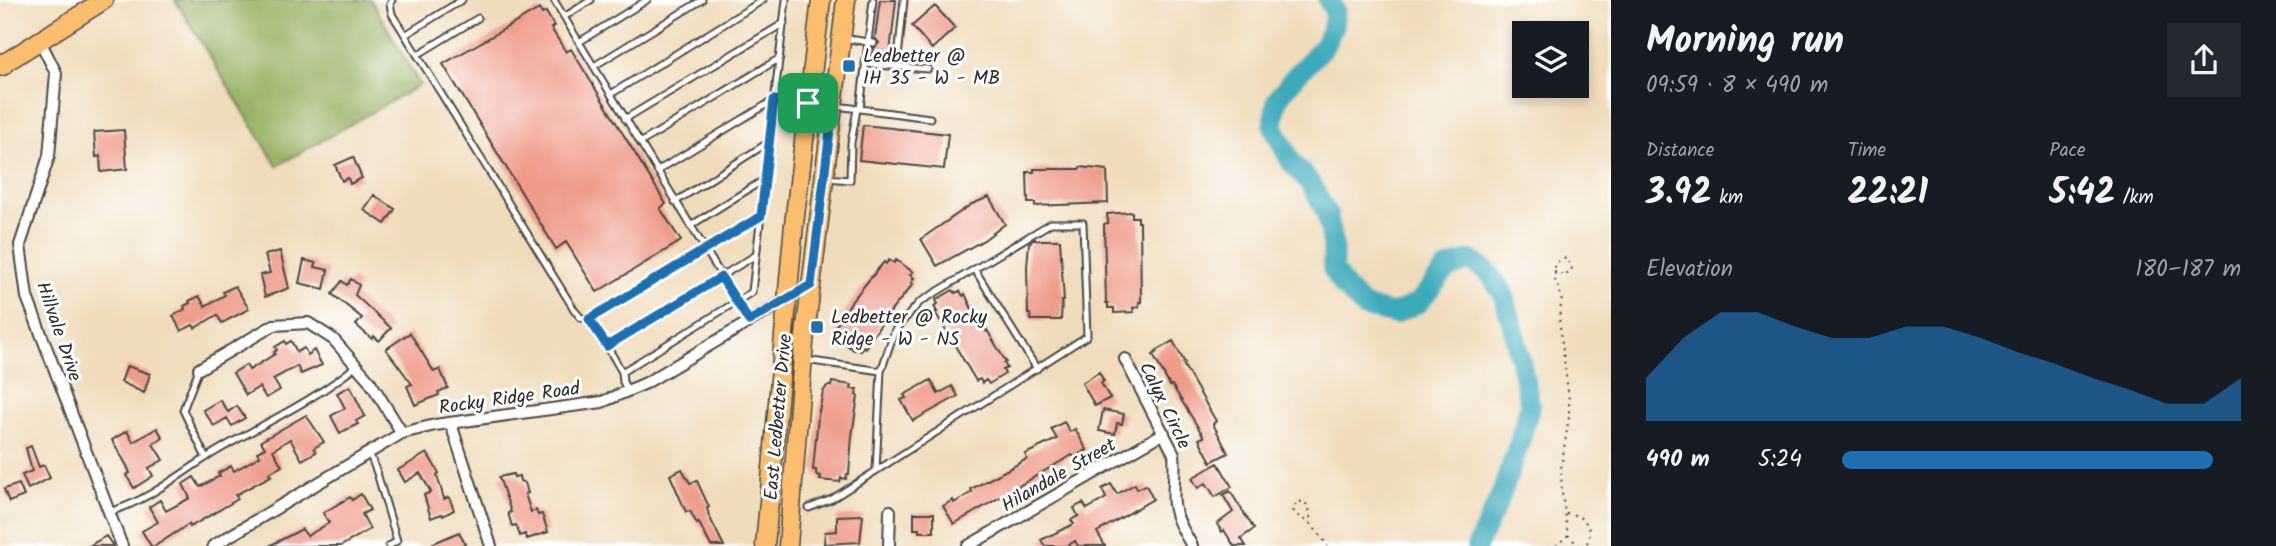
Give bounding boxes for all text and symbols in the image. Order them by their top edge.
text: Morning run [1646,12,1844,72]
map controls [1512,21,1589,98]
button: layers [1512,21,1589,98]
button: share [2167,23,2241,97]
place label: Ledbetter @ IH 35 - W - MB [863,42,1000,94]
marker: Ledbetter @ IH 35 - W - MB [841,58,857,74]
text: 09:59 · 8 × 490 m [1646,68,1828,104]
pin [778,73,838,133]
icon: arrive [789,84,827,122]
text: Distance [1646,136,1714,166]
text: Time [1848,136,1886,166]
text: Pace [2049,136,2086,166]
text: 3.92 [1646,166,1712,222]
text: 22:21 [1848,166,1928,222]
text: 5:42 [2049,166,2115,222]
text: km [1712,183,1743,213]
text: /km [2115,183,2154,213]
text: Elevation [1646,252,1733,288]
text: 180–187 m [2135,252,2241,288]
street label: Hillvale Drive [27,278,89,386]
place label: Ledbetter @ Rocky Ridge - W - NS [831,303,988,355]
marker: Ledbetter @ Rocky Ridge - W - NS [809,319,825,335]
street label: East Ledbetter Drive [757,332,801,502]
street label: Calyx Circle [1130,357,1198,455]
street label: Rocky Ridge Road [437,374,582,424]
street label: Hilandale Street [996,430,1123,521]
text: 490 m [1646,442,1710,478]
text: 5:24 [1758,442,1802,478]

